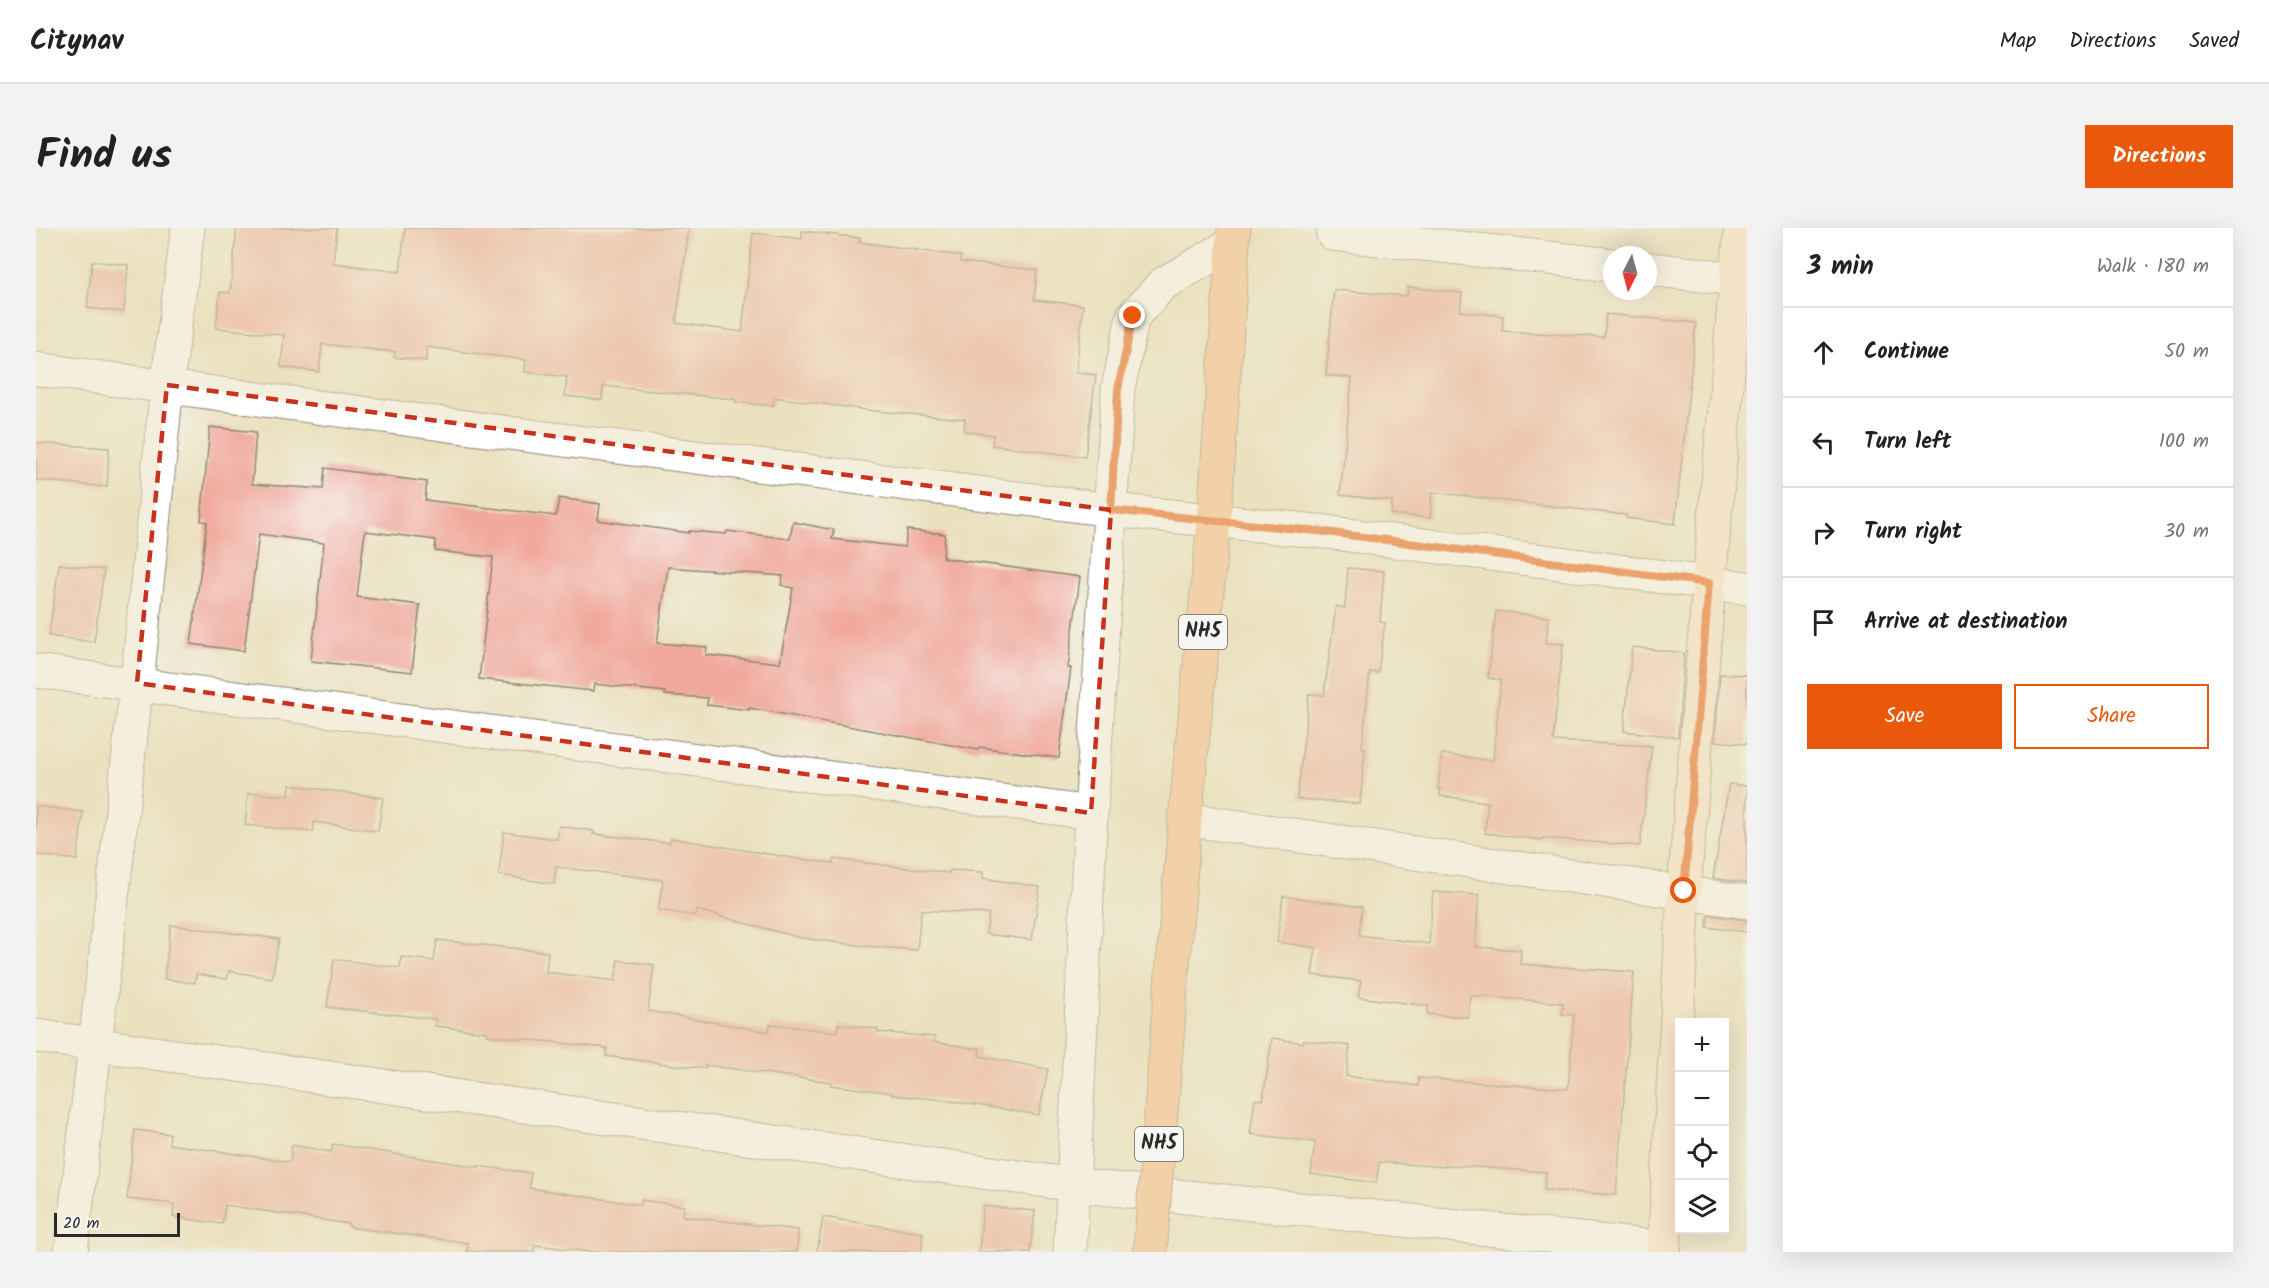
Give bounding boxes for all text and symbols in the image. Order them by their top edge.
text: Citynav [30,19,123,64]
text: Map [2000,25,2036,58]
text: Directions [2069,25,2156,58]
text: Saved [2189,25,2239,58]
text: Find us [36,123,172,190]
button: Directions [2085,125,2233,188]
north arrow [1603,246,1657,300]
text: 3 min [1807,246,1874,288]
text: Walk · 180 m [2097,251,2209,283]
route end [1119,302,1145,328]
text: Continue [1864,335,1949,370]
icon: ahead [1807,336,1840,369]
text: 50 m [2164,336,2209,368]
text: Turn left [1864,425,1951,460]
icon: left [1807,426,1840,459]
text: 100 m [2159,426,2209,458]
text: Turn right [1864,515,1962,550]
icon: right [1807,516,1840,549]
text: 30 m [2164,516,2209,548]
text: Arrive at destination [1864,605,2067,640]
icon: arrive [1807,606,1840,639]
road number: NH5 [1179,615,1227,649]
button: Save [1807,684,2002,749]
button: Share [2014,684,2209,749]
route start [1670,877,1696,903]
map controls [1675,1018,1729,1234]
button: + [1675,1018,1729,1072]
button: − [1675,1072,1729,1126]
button: locate [1675,1126,1729,1180]
road number: NH5 [1135,1127,1183,1161]
button: layers [1675,1180,1729,1234]
scale bar [54,1210,180,1238]
text: 20 m [63,1211,99,1236]

